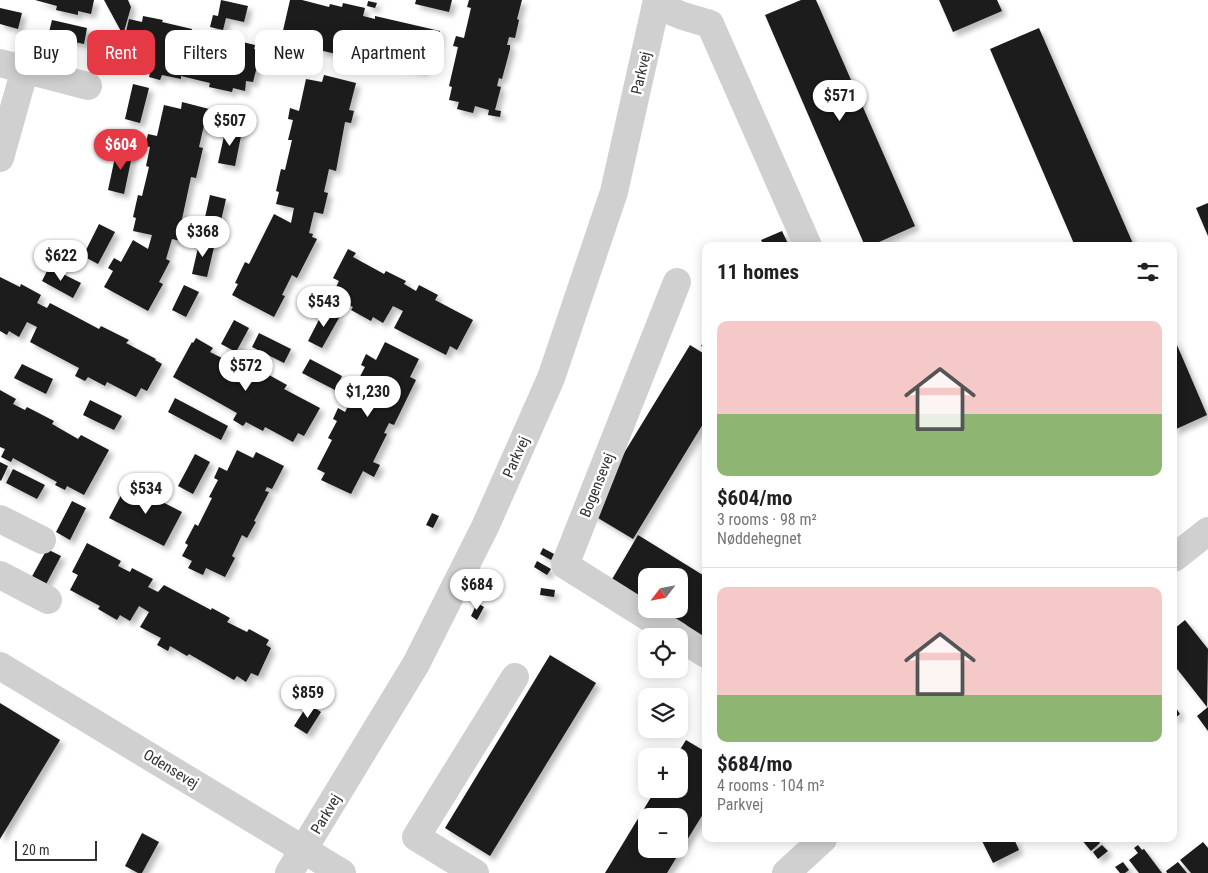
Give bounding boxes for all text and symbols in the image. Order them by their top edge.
chip: Buy [15,30,77,75]
chip: Rent [87,30,155,75]
chip: Filters [165,30,245,75]
chip: New [255,30,323,75]
chip: Apartment [333,30,444,75]
street label: Parkvej [627,50,655,96]
pin: $571 [810,80,870,122]
text: $571 [824,86,856,105]
pin: $507 [200,104,260,147]
text: $507 [214,111,246,130]
pin: $604 [91,128,151,171]
text: $604 [105,135,137,154]
pin: $368 [173,216,233,258]
text: $368 [187,222,219,241]
pin: $622 [31,240,91,282]
text: $622 [45,246,77,265]
icon: filters [1134,258,1162,286]
text: 11 homes [717,260,799,284]
pin: $543 [294,286,354,328]
text: $543 [308,292,340,311]
pin: $572 [216,350,276,392]
icon: home [895,354,985,444]
text: $572 [230,356,262,375]
pin: $1,230 [327,376,409,418]
text: $1,230 [346,382,390,401]
street label: Parkvej [499,433,533,481]
street label: Bogensevej [576,450,618,520]
pin: $534 [116,472,176,515]
text: $534 [130,479,162,498]
text: $604/mo [717,486,792,510]
text: 3 rooms · 98 m² [717,510,817,529]
text: Nøddehegnet [717,529,801,548]
pin: $684 [447,568,507,611]
north arrow [638,568,688,618]
map controls [638,568,688,858]
text: $684 [461,575,493,594]
icon: home [895,619,985,709]
button: locate [638,628,688,678]
pin: $859 [278,676,338,719]
text: $859 [292,683,324,702]
button: layers [638,688,688,738]
street label: Odensevej [140,746,202,792]
button: + [638,748,688,798]
text: $684/mo [717,752,792,776]
text: 4 rooms · 104 m² [717,776,825,795]
street label: Parkvej [307,791,345,837]
text: Parkvej [717,795,763,814]
button: − [638,808,688,858]
scale bar [15,838,98,861]
text: 20 m [22,842,50,858]

